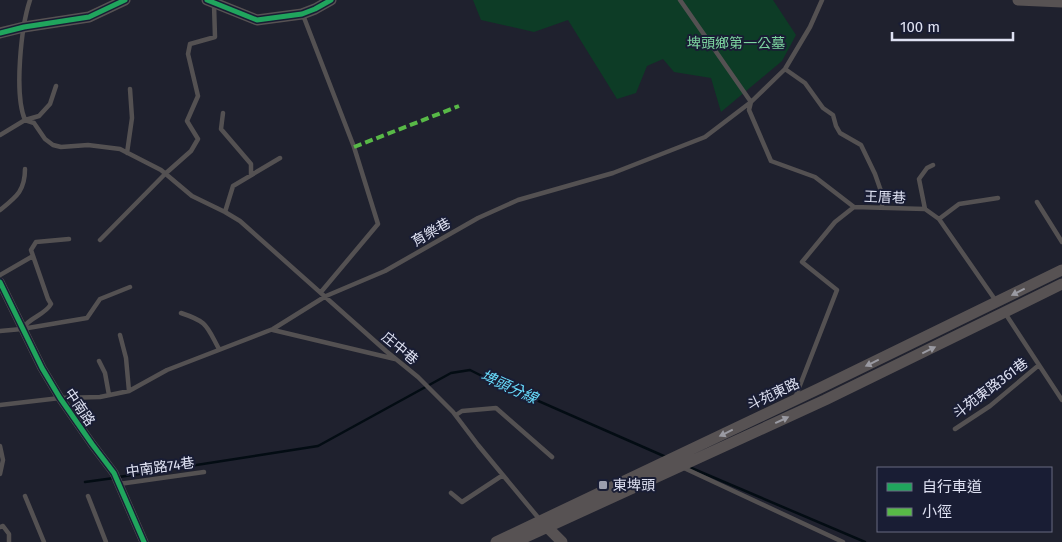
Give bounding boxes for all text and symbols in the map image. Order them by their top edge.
scale bar [892,10,1013,42]
text: 100 m [900,18,940,36]
park label: 埤頭鄉第一公墓 [687,35,785,52]
street label: 王厝巷 [864,188,906,207]
street label: 育樂巷 [409,215,454,250]
one-way arrow [1011,288,1026,296]
street label: 庄中巷 [378,328,421,368]
one-way arrow [922,346,936,354]
street label: 斗苑東路361巷 [949,355,1031,422]
one-way arrow [865,359,879,367]
water label: 埤頭分線 [478,367,542,408]
street label: 斗苑東路 [744,375,802,414]
street label: 中南路 [61,385,98,429]
one-way arrow [775,415,789,423]
one-way arrow [718,429,733,437]
street label: 中南路74巷 [125,454,195,481]
legend [877,467,1052,532]
place label: 東埤頭 [613,477,655,494]
text: 自行車道 [922,478,982,496]
marker: 東埤頭 [597,479,609,491]
text: 小徑 [922,503,952,521]

